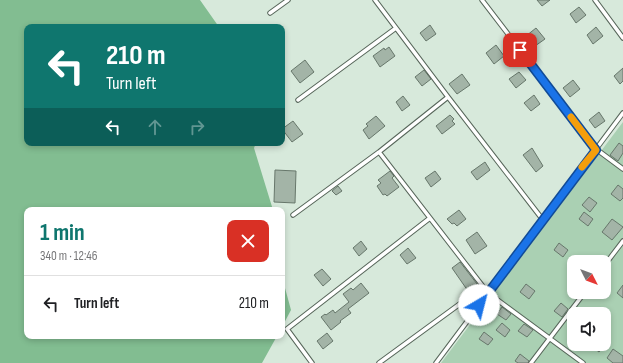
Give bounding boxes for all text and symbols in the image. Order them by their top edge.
pin [503,33,537,67]
text: 210 m [106,39,166,72]
icon: arrive [509,39,531,61]
icon: left [40,40,92,92]
text: Turn left [106,73,157,94]
icon: left [102,116,124,138]
icon: ahead [144,116,166,138]
icon: right [186,116,208,138]
text: 1 min [40,218,85,247]
button: close [227,220,269,262]
text: 340 m · 12:46 [40,248,97,264]
north arrow [567,255,611,299]
map controls [567,255,611,351]
position arrow [458,284,500,326]
icon: left [40,293,62,315]
text: Turn left [74,294,119,313]
text: 210 m [239,294,269,313]
button: sound [567,307,611,351]

